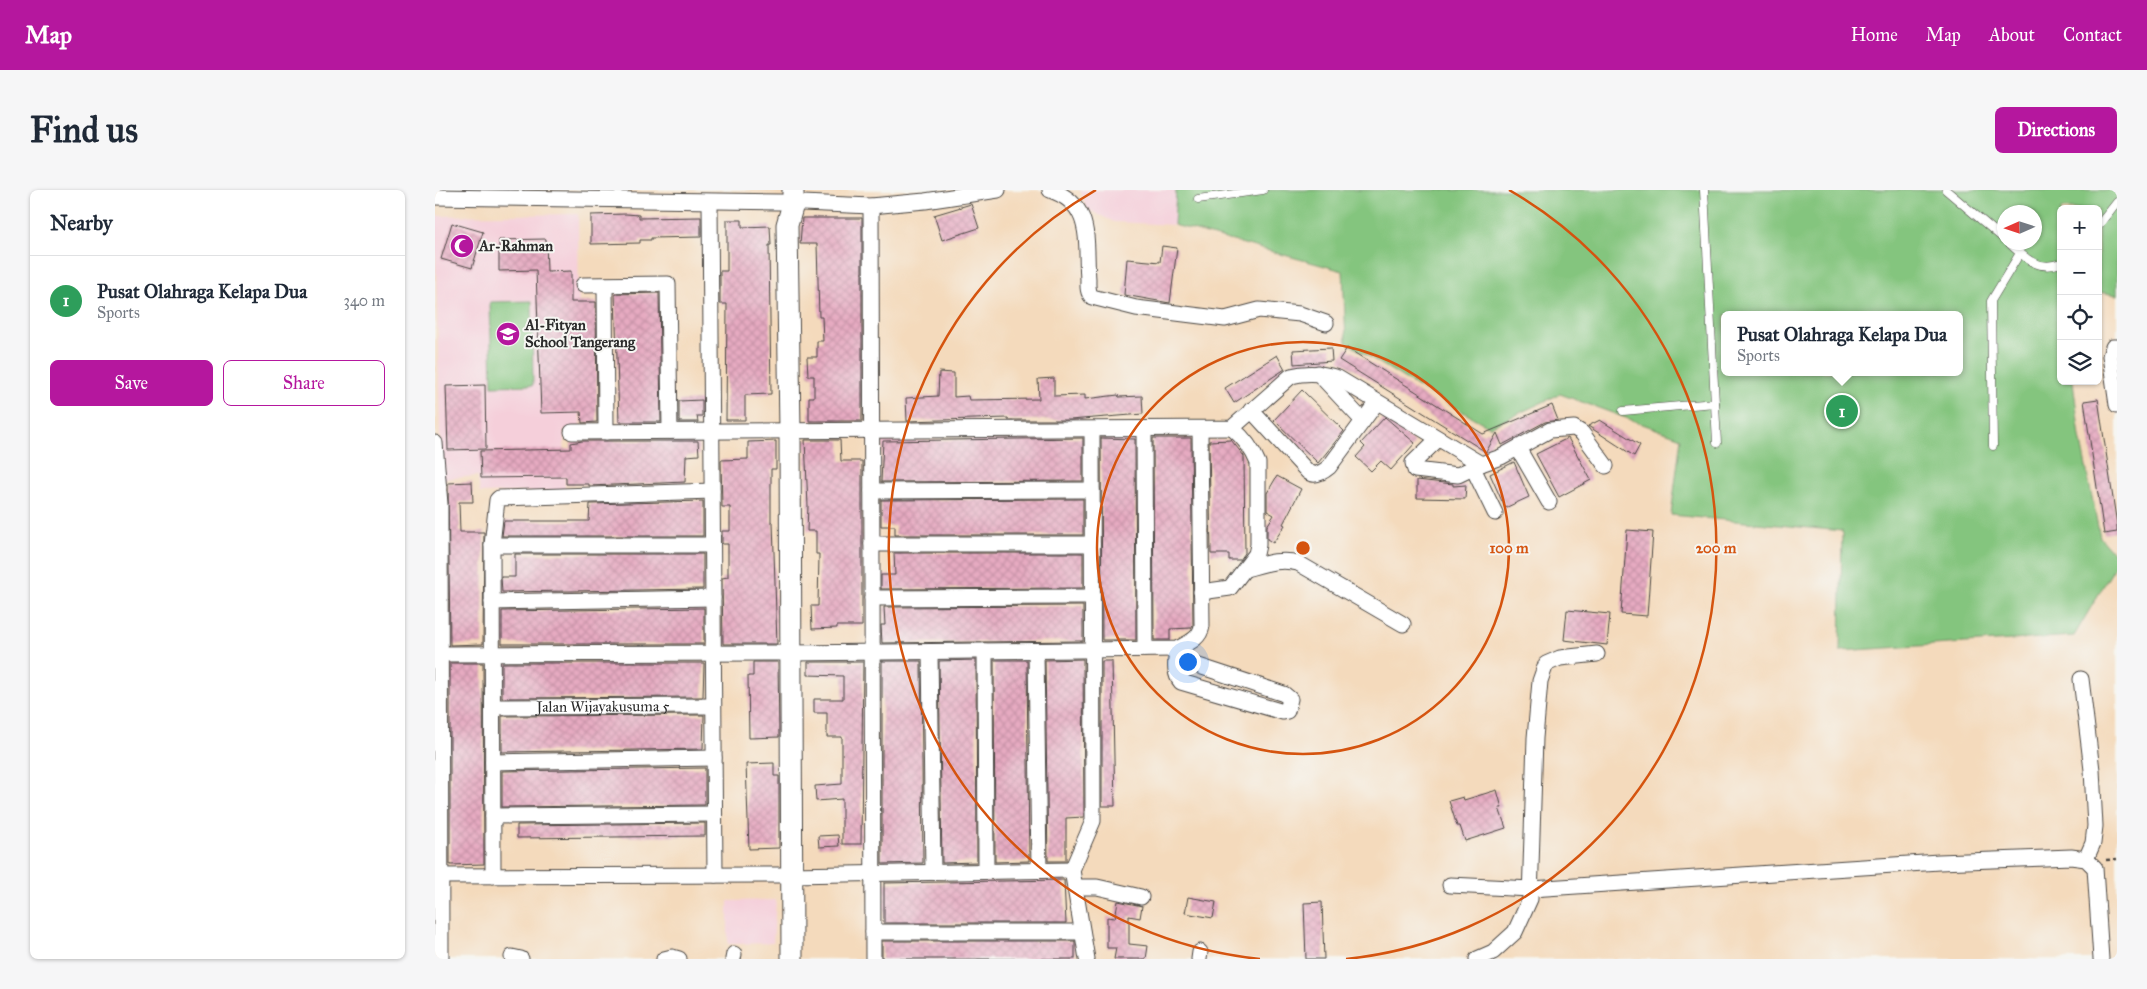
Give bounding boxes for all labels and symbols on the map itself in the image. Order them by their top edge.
north arrow [1997,205,2042,250]
mosque icon: Ar-Rahman [449,233,475,259]
place label: Ar-Rahman [478,237,554,255]
place label: Al-Fityan School Tangerang [524,316,636,352]
school or university icon: Al-Fityan School Tangerang [495,321,521,347]
pin: 1 [1826,392,1858,430]
centre of rings [1294,539,1312,557]
text: 100 m [1489,539,1529,557]
text: 200 m [1696,539,1737,557]
your location [1175,649,1201,675]
street label: Jalan Wijayakusuma 5 [534,697,670,717]

